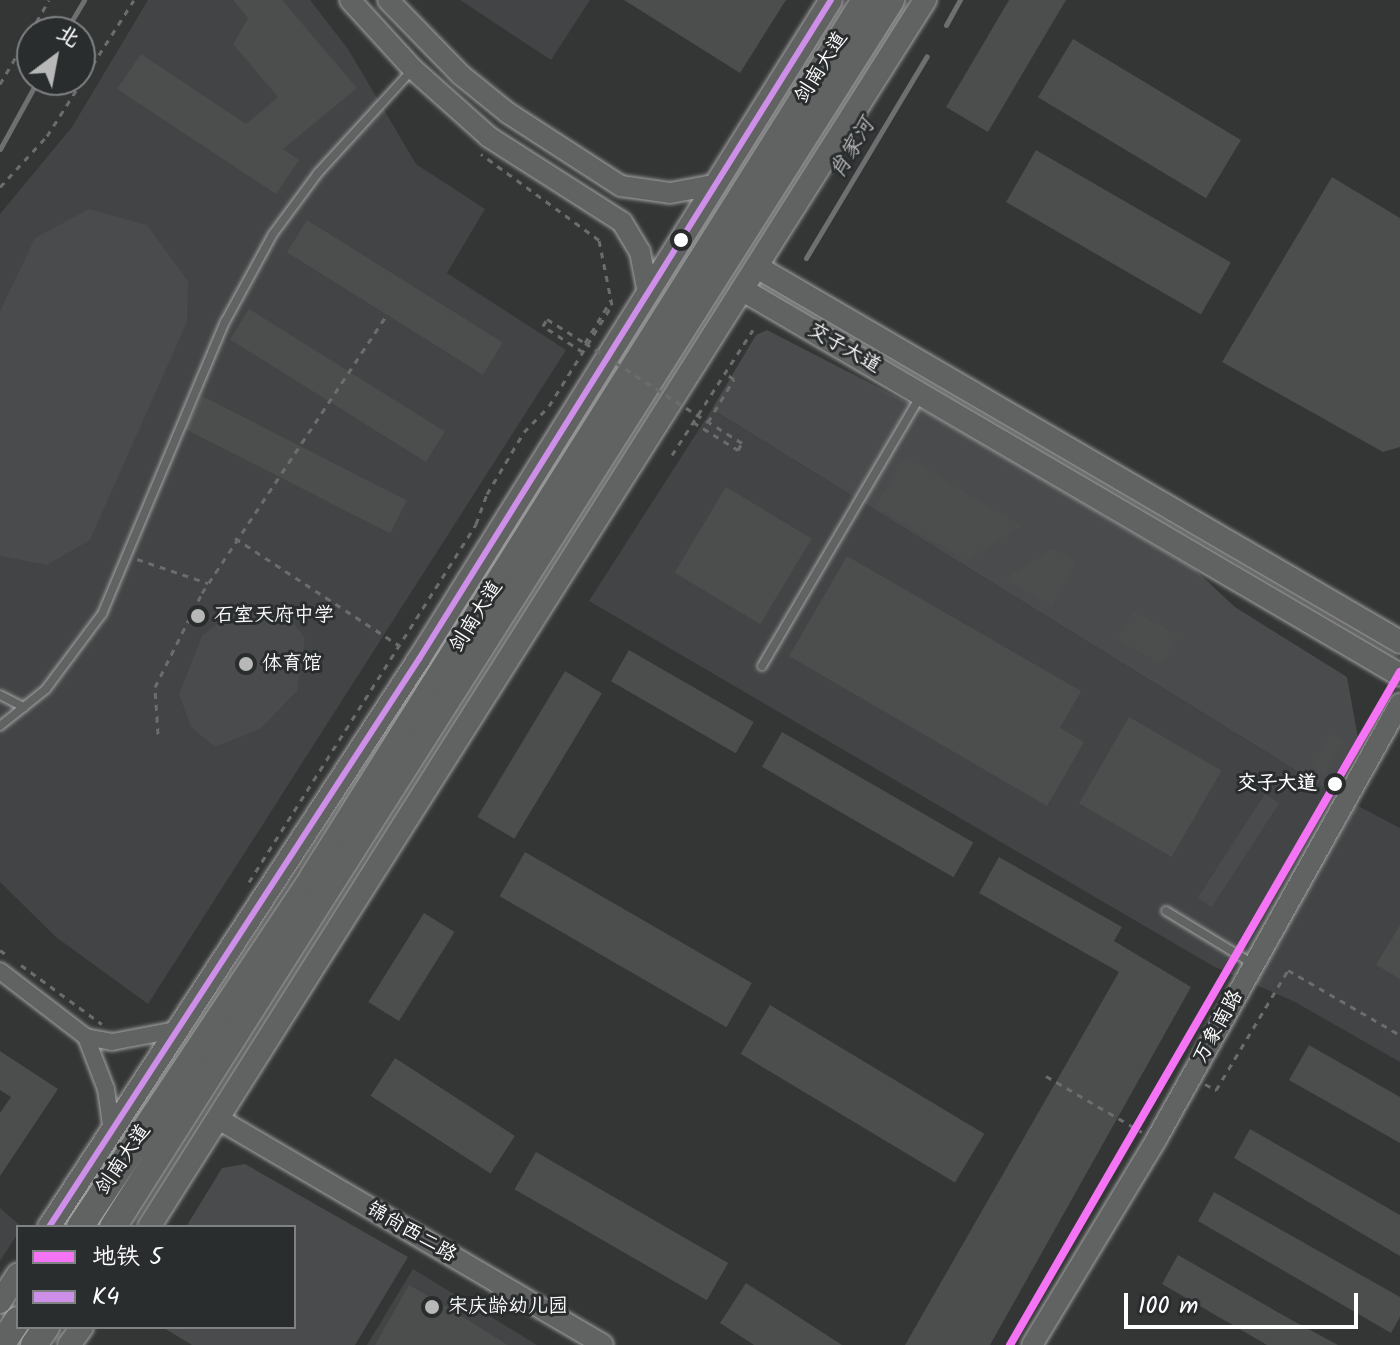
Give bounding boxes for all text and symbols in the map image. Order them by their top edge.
north arrow [16,16,96,96]
text: 北 [49,16,87,58]
street label: 剑南大道 [791,28,853,108]
water label: 肖家河 [825,114,881,184]
unlabelled marker [673,232,689,248]
street label: 交子大道 [803,319,885,379]
street label: 剑南大道 [446,577,508,657]
place label: 石室天府中学 [214,604,334,628]
marker: 石室天府中学 [189,607,207,625]
place label: 体育馆 [262,652,322,676]
marker: 体育馆 [237,655,255,673]
place label: 交子大道 [1237,772,1317,796]
marker: 交子大道 [1324,773,1346,795]
street label: 万象南路 [1189,986,1249,1068]
street label: 剑南大道 [92,1120,156,1200]
street label: 锦尚西二路 [362,1198,460,1268]
legend [16,1225,296,1329]
text: 地铁 5 [92,1238,163,1277]
scale bar [1128,1277,1362,1327]
text: K4 [92,1278,119,1317]
text: 100 m [1138,1287,1198,1326]
place label: 宋庆龄幼儿园 [448,1295,568,1319]
marker: 宋庆龄幼儿园 [423,1298,441,1316]

